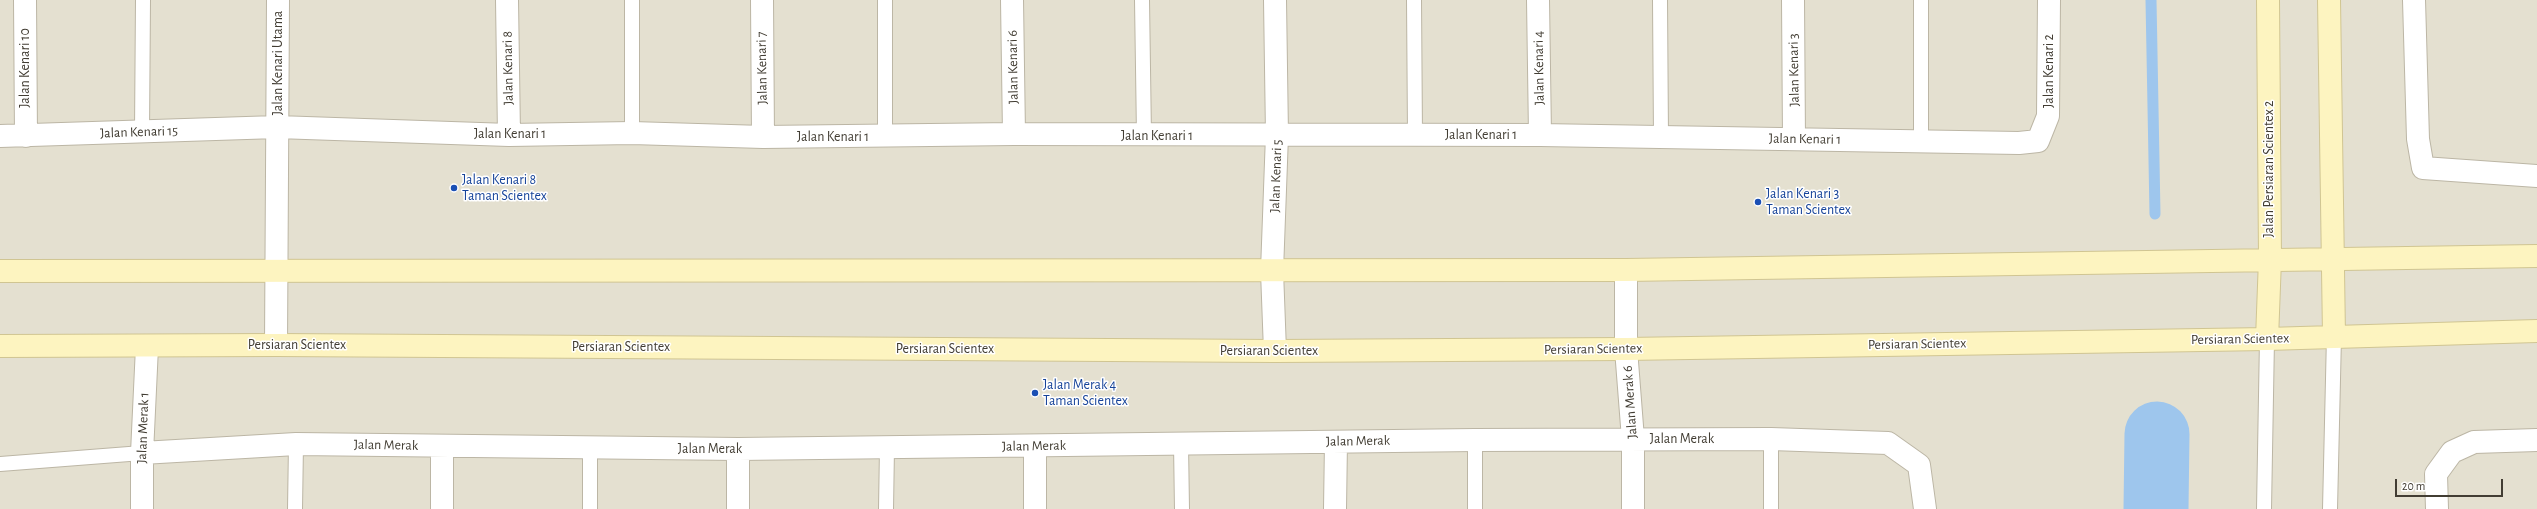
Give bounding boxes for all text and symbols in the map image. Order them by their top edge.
street label: Jalan Kenari Utama [270,11,286,115]
street label: Jalan Kenari 10 [17,28,33,108]
street label: Jalan Kenari 6 [1004,30,1022,104]
street label: Jalan Kenari 8 [499,31,517,105]
street label: Jalan Kenari 7 [753,31,771,105]
street label: Jalan Kenari 4 [1530,31,1548,105]
street label: Jalan Kenari 3 [1785,33,1803,107]
street label: Jalan Kenari 2 [2041,34,2057,108]
street label: Jalan Persiaran Scientex 2 [2261,101,2277,237]
street label: Jalan Kenari 15 [100,122,178,142]
street label: Jalan Kenari 1 [474,126,546,142]
street label: Jalan Kenari 1 [1445,127,1517,143]
street label: Jalan Kenari 1 [1121,128,1193,144]
street label: Jalan Kenari 1 [797,129,869,145]
street label: Jalan Kenari 1 [1769,130,1841,148]
street label: Jalan Kenari 5 [1266,139,1286,213]
place label: Jalan Kenari 8 Taman Scientex [462,172,547,204]
marker: Jalan Kenari 8 Taman Scientex [449,183,459,193]
place label: Jalan Kenari 3 Taman Scientex [1766,186,1851,218]
marker: Jalan Kenari 3 Taman Scientex [1753,197,1763,207]
street label: Persiaran Scientex [2191,330,2289,348]
street label: Persiaran Scientex [1868,335,1966,353]
street label: Persiaran Scientex [248,337,346,353]
street label: Persiaran Scientex [572,339,670,355]
street label: Persiaran Scientex [1544,340,1642,358]
street label: Persiaran Scientex [896,341,994,357]
street label: Persiaran Scientex [1220,343,1318,359]
street label: Jalan Merak 6 [1619,365,1641,439]
place label: Jalan Merak 4 Taman Scientex [1043,377,1128,410]
marker: Jalan Merak 4 Taman Scientex [1030,388,1040,398]
street label: Jalan Merak 1 [133,392,153,464]
street label: Jalan Merak [1650,431,1714,447]
street label: Jalan Merak [1326,432,1390,450]
street label: Jalan Merak [354,436,418,454]
street label: Jalan Merak [1002,437,1066,455]
street label: Jalan Merak [678,441,742,457]
scale bar [2397,471,2505,497]
text: 20 m [2402,480,2425,492]

